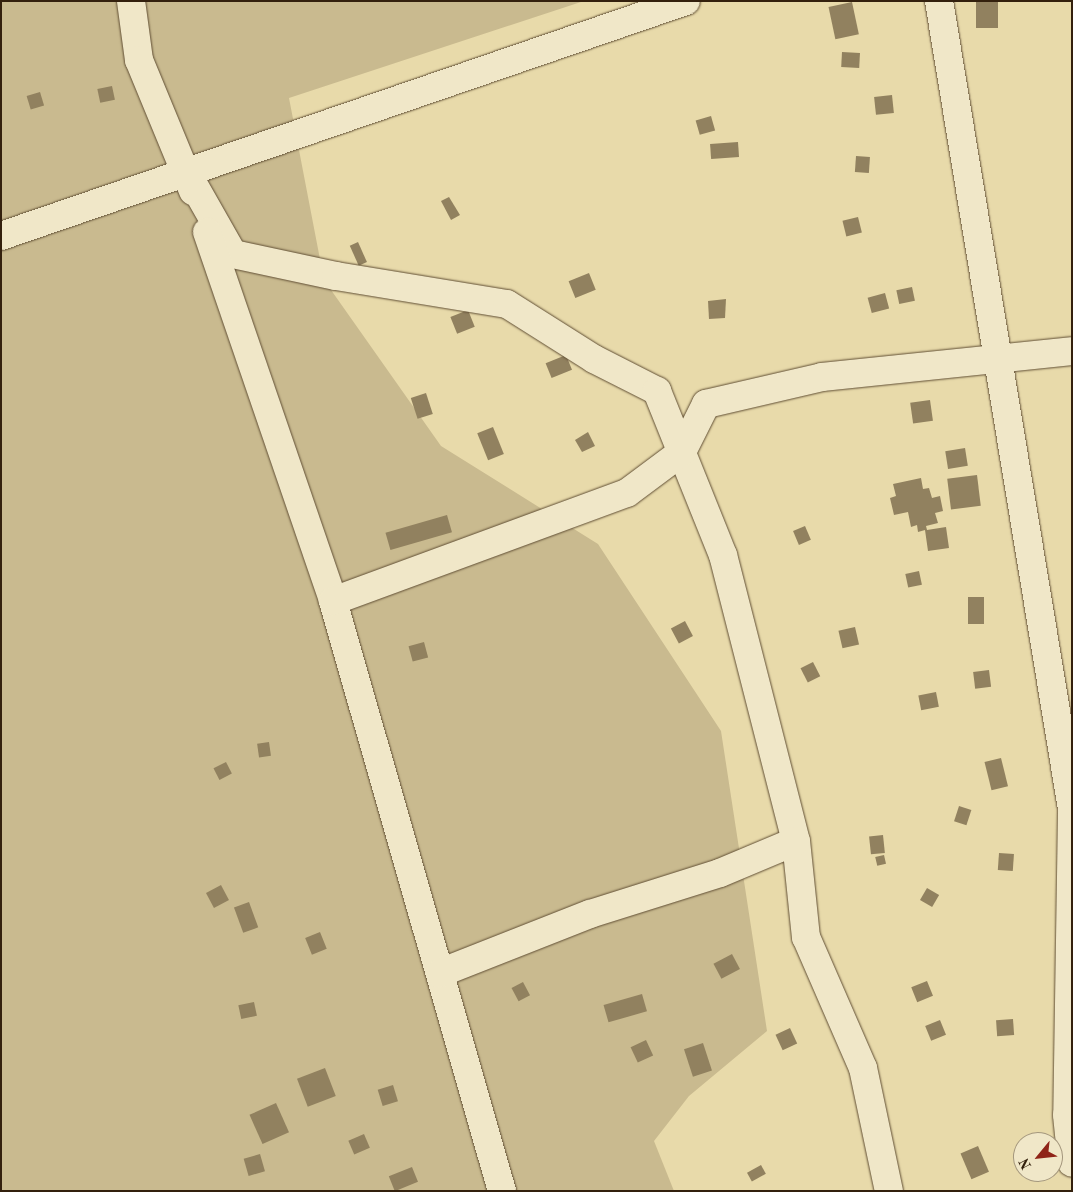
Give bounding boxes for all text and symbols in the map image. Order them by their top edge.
north arrow [1013,1132,1063,1182]
text: N [1017,1156,1034,1172]

